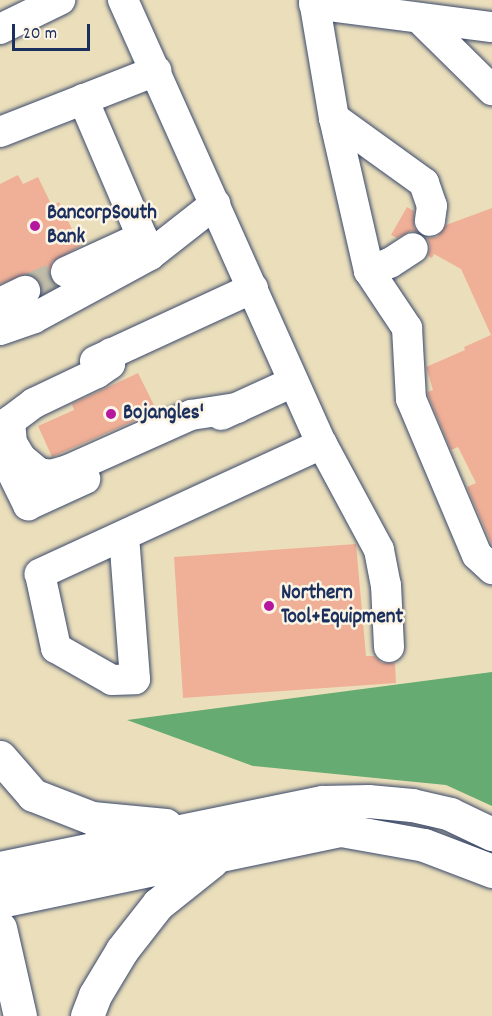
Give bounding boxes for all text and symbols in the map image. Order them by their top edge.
scale bar [15,12,93,50]
text: 20 m [23,22,57,47]
place label: BancorpSouth Bank [47,201,157,251]
marker: BancorpSouth Bank [28,219,42,233]
place label: Bojangles' [123,401,204,427]
marker: Bojangles' [104,407,118,421]
place label: Northern Tool+Equipment [281,581,403,631]
marker: Northern Tool+Equipment [262,599,276,613]

